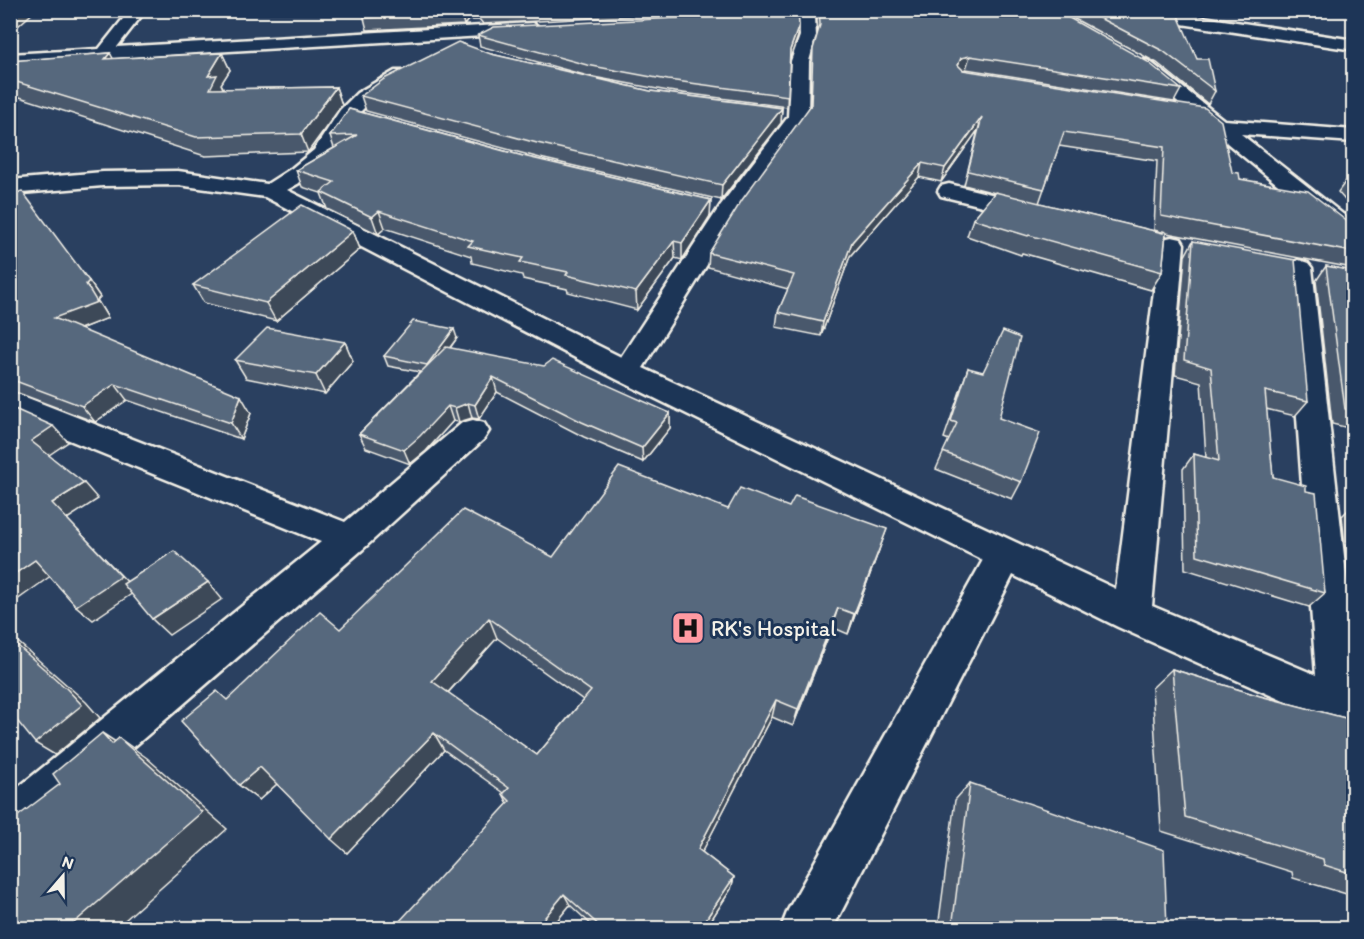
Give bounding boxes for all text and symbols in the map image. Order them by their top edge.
hospital icon: RK's Hospital [670,610,706,646]
place label: RK's Hospital [711,615,836,642]
north arrow [33,846,93,906]
text: N [60,852,76,873]

